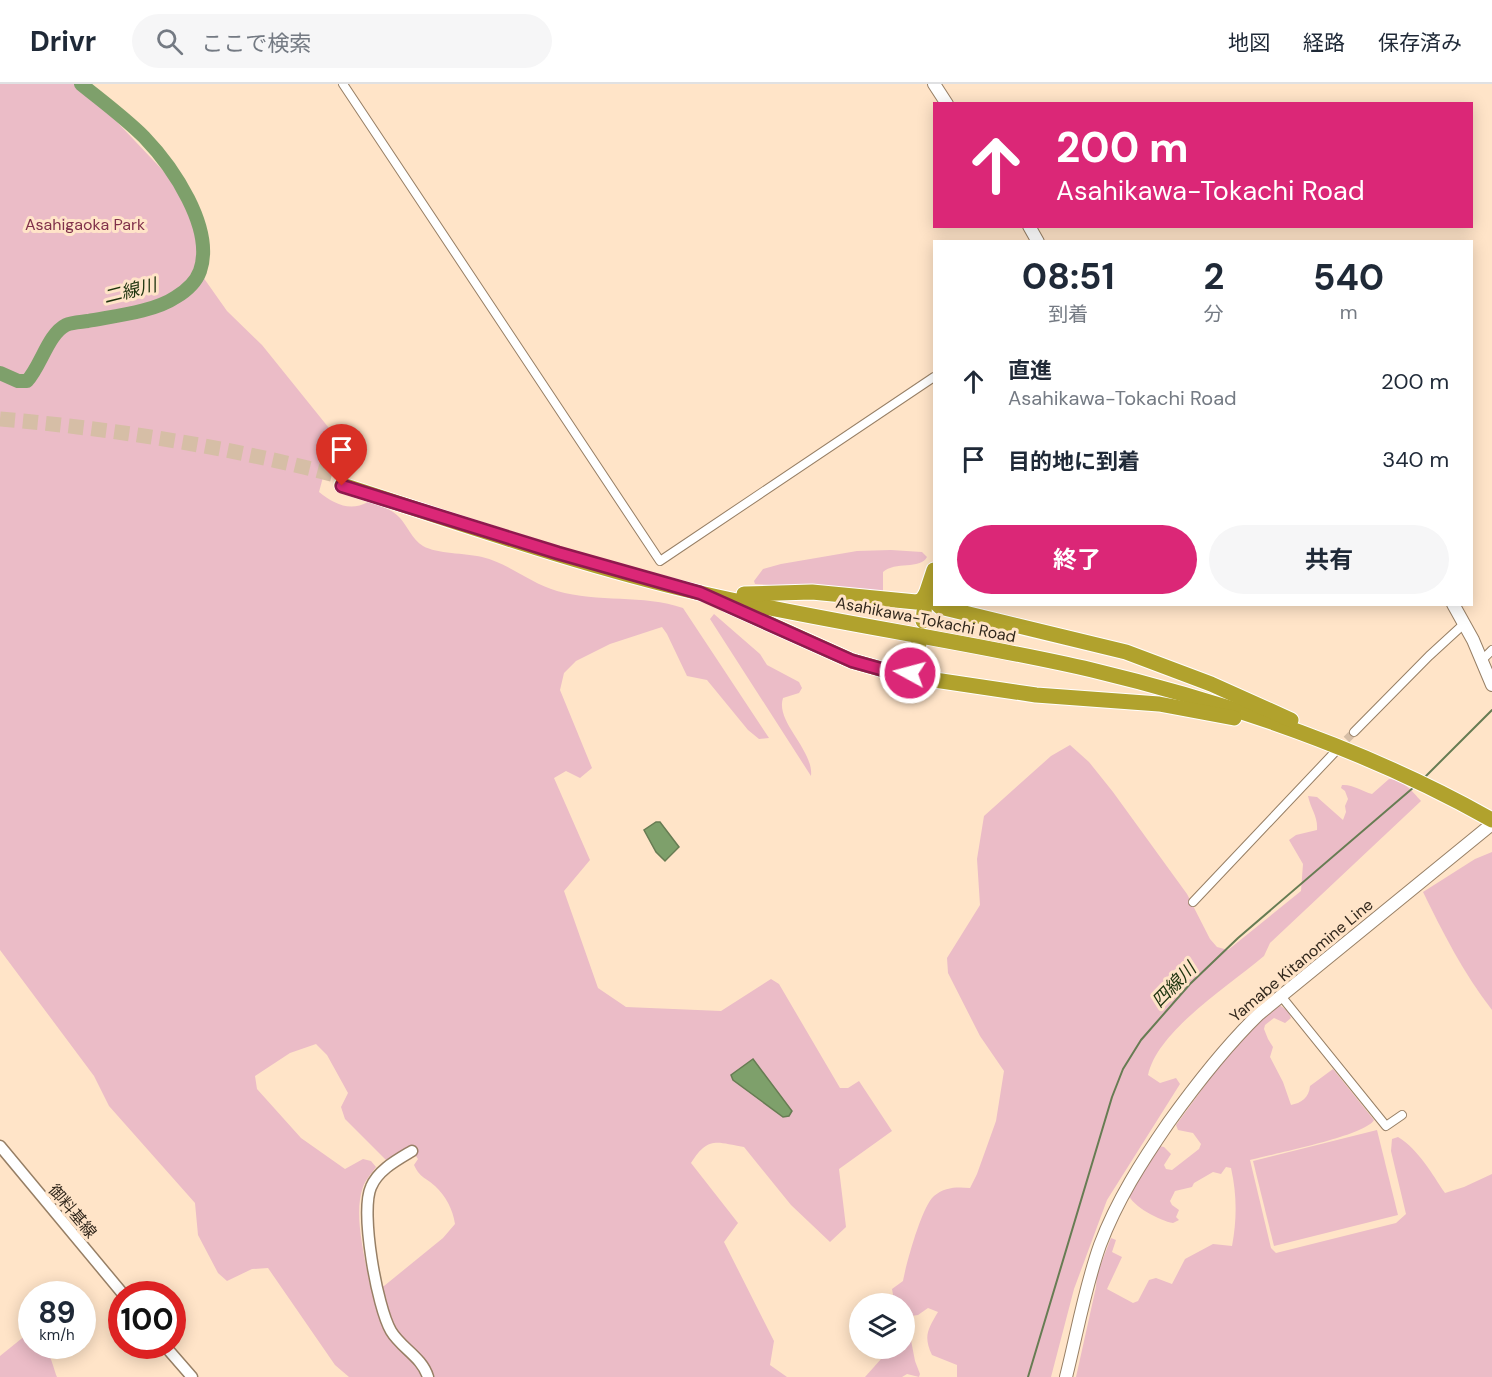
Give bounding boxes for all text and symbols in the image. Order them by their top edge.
search box [132,14,552,68]
text: Drivr [30,23,96,60]
icon: search [153,25,186,58]
text: ここで検索 [201,29,311,58]
text: 地図 [1228,29,1270,57]
text: 経路 [1303,29,1345,57]
text: 保存済み [1378,29,1462,57]
text: 200 m [1056,120,1189,175]
icon: ahead [957,126,1035,204]
text: Asahikawa-Tokachi Road [1056,173,1365,208]
park label: Asahigaoka Park [25,214,145,235]
text: 08:51 [1022,253,1115,300]
text: 2 [1203,253,1224,300]
text: 540 [1313,254,1384,301]
water label: 二線川 [101,272,161,309]
text: m [1340,299,1357,325]
text: 到着 [1048,301,1088,327]
text: 分 [1204,301,1224,327]
text: 直進 [1008,356,1052,385]
icon: ahead [957,365,990,398]
text: 200 m [1381,367,1449,396]
text: Asahikawa-Tokachi Road [1008,385,1237,411]
pin [316,424,367,486]
icon: arrive [325,433,358,466]
icon: arrive [957,443,990,476]
text: 340 m [1382,445,1449,474]
text: 目的地に到着 [1008,447,1140,476]
button: 終了 [957,525,1197,594]
button: 共有 [1209,525,1449,594]
street label: Asahikawa-Tokachi Road [834,592,1018,647]
position arrow [878,641,942,705]
street label: Yamabe Kitanomine Line [1225,894,1377,1027]
water label: 四線川 [1147,956,1203,1013]
street label: 御料基線 [44,1180,101,1243]
speed limit sign: 100 [108,1281,186,1359]
text: 89 [38,1293,76,1332]
map controls [849,1293,915,1359]
button: layers [849,1293,915,1359]
text: km/h [39,1325,75,1345]

